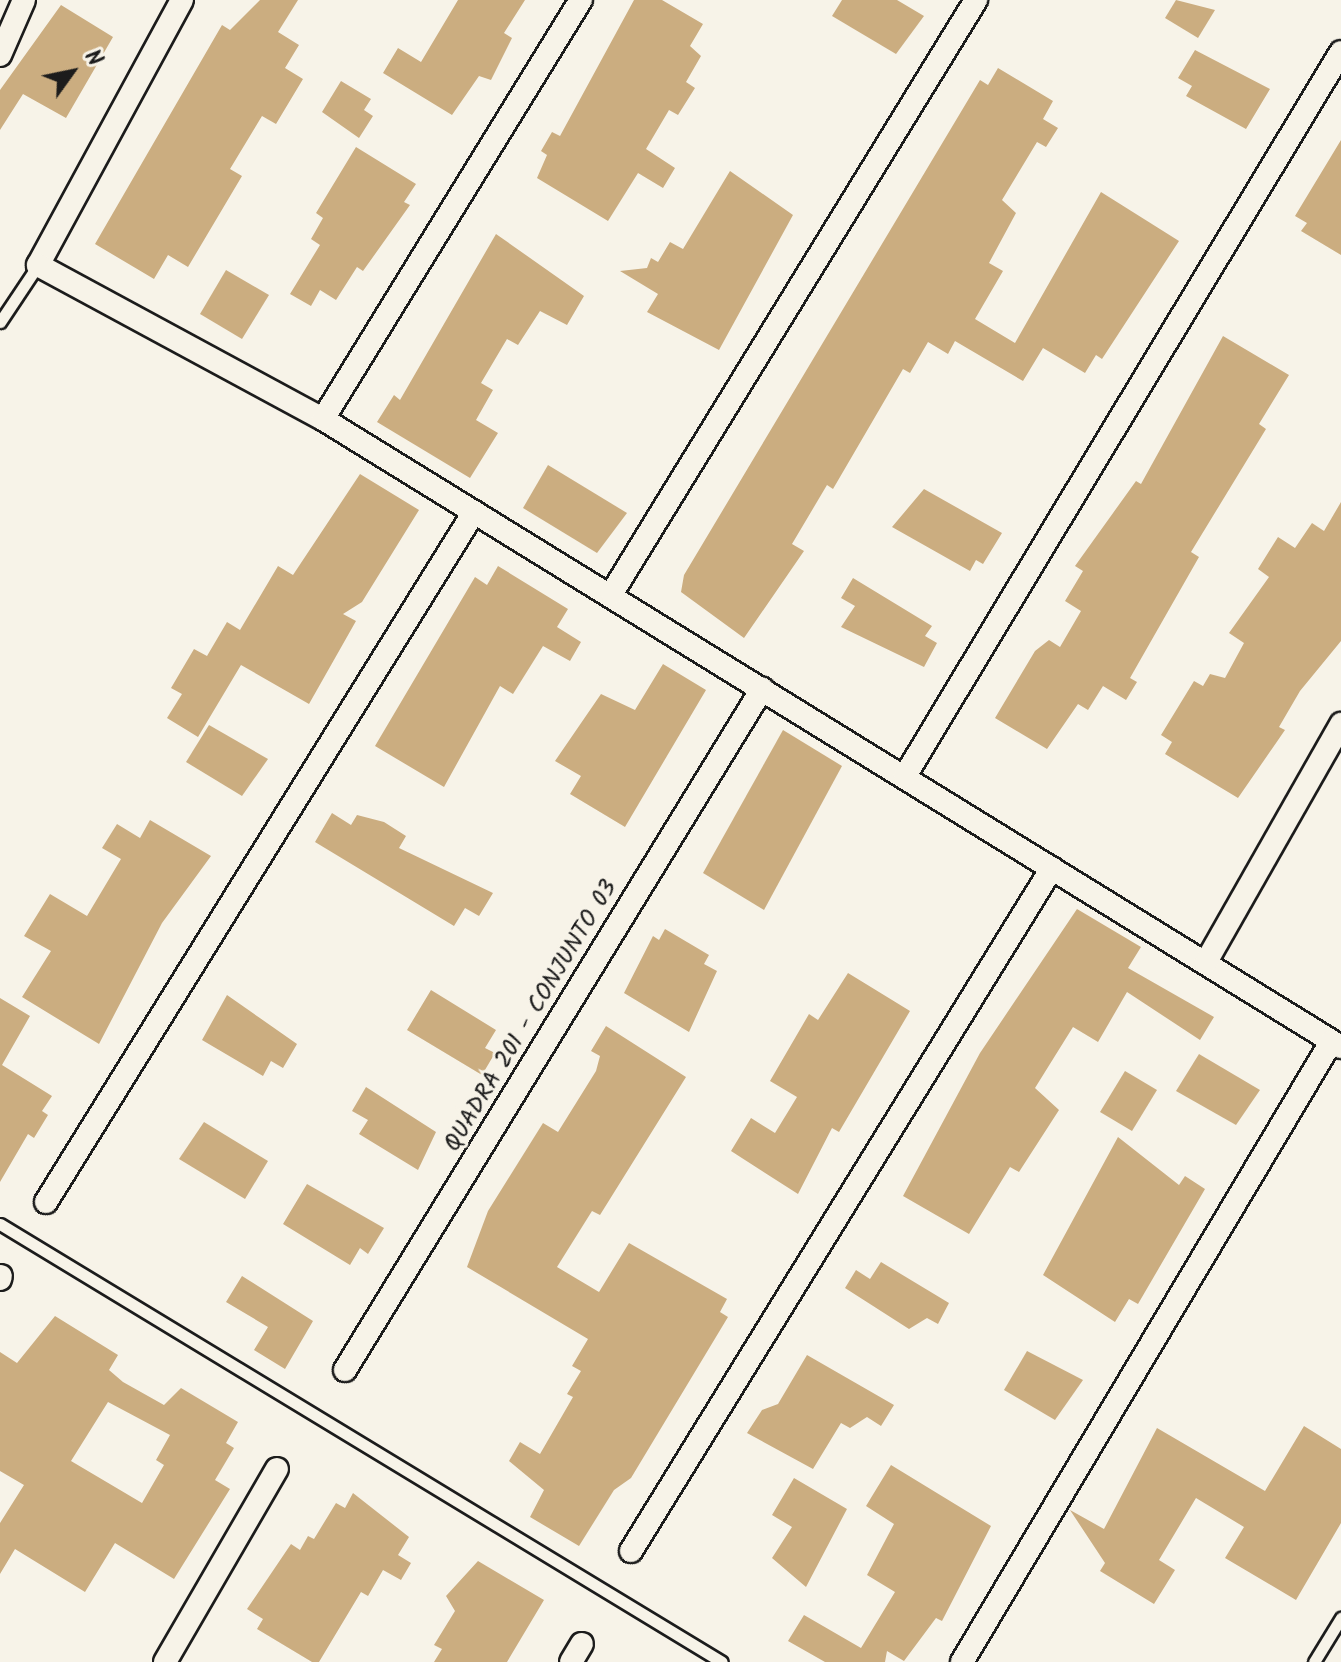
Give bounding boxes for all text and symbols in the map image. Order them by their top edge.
north arrow [32,32,112,112]
text: N [74,43,111,74]
street label: QUADRA 201 - CONJUNTO 03 [438,875,624,1157]

